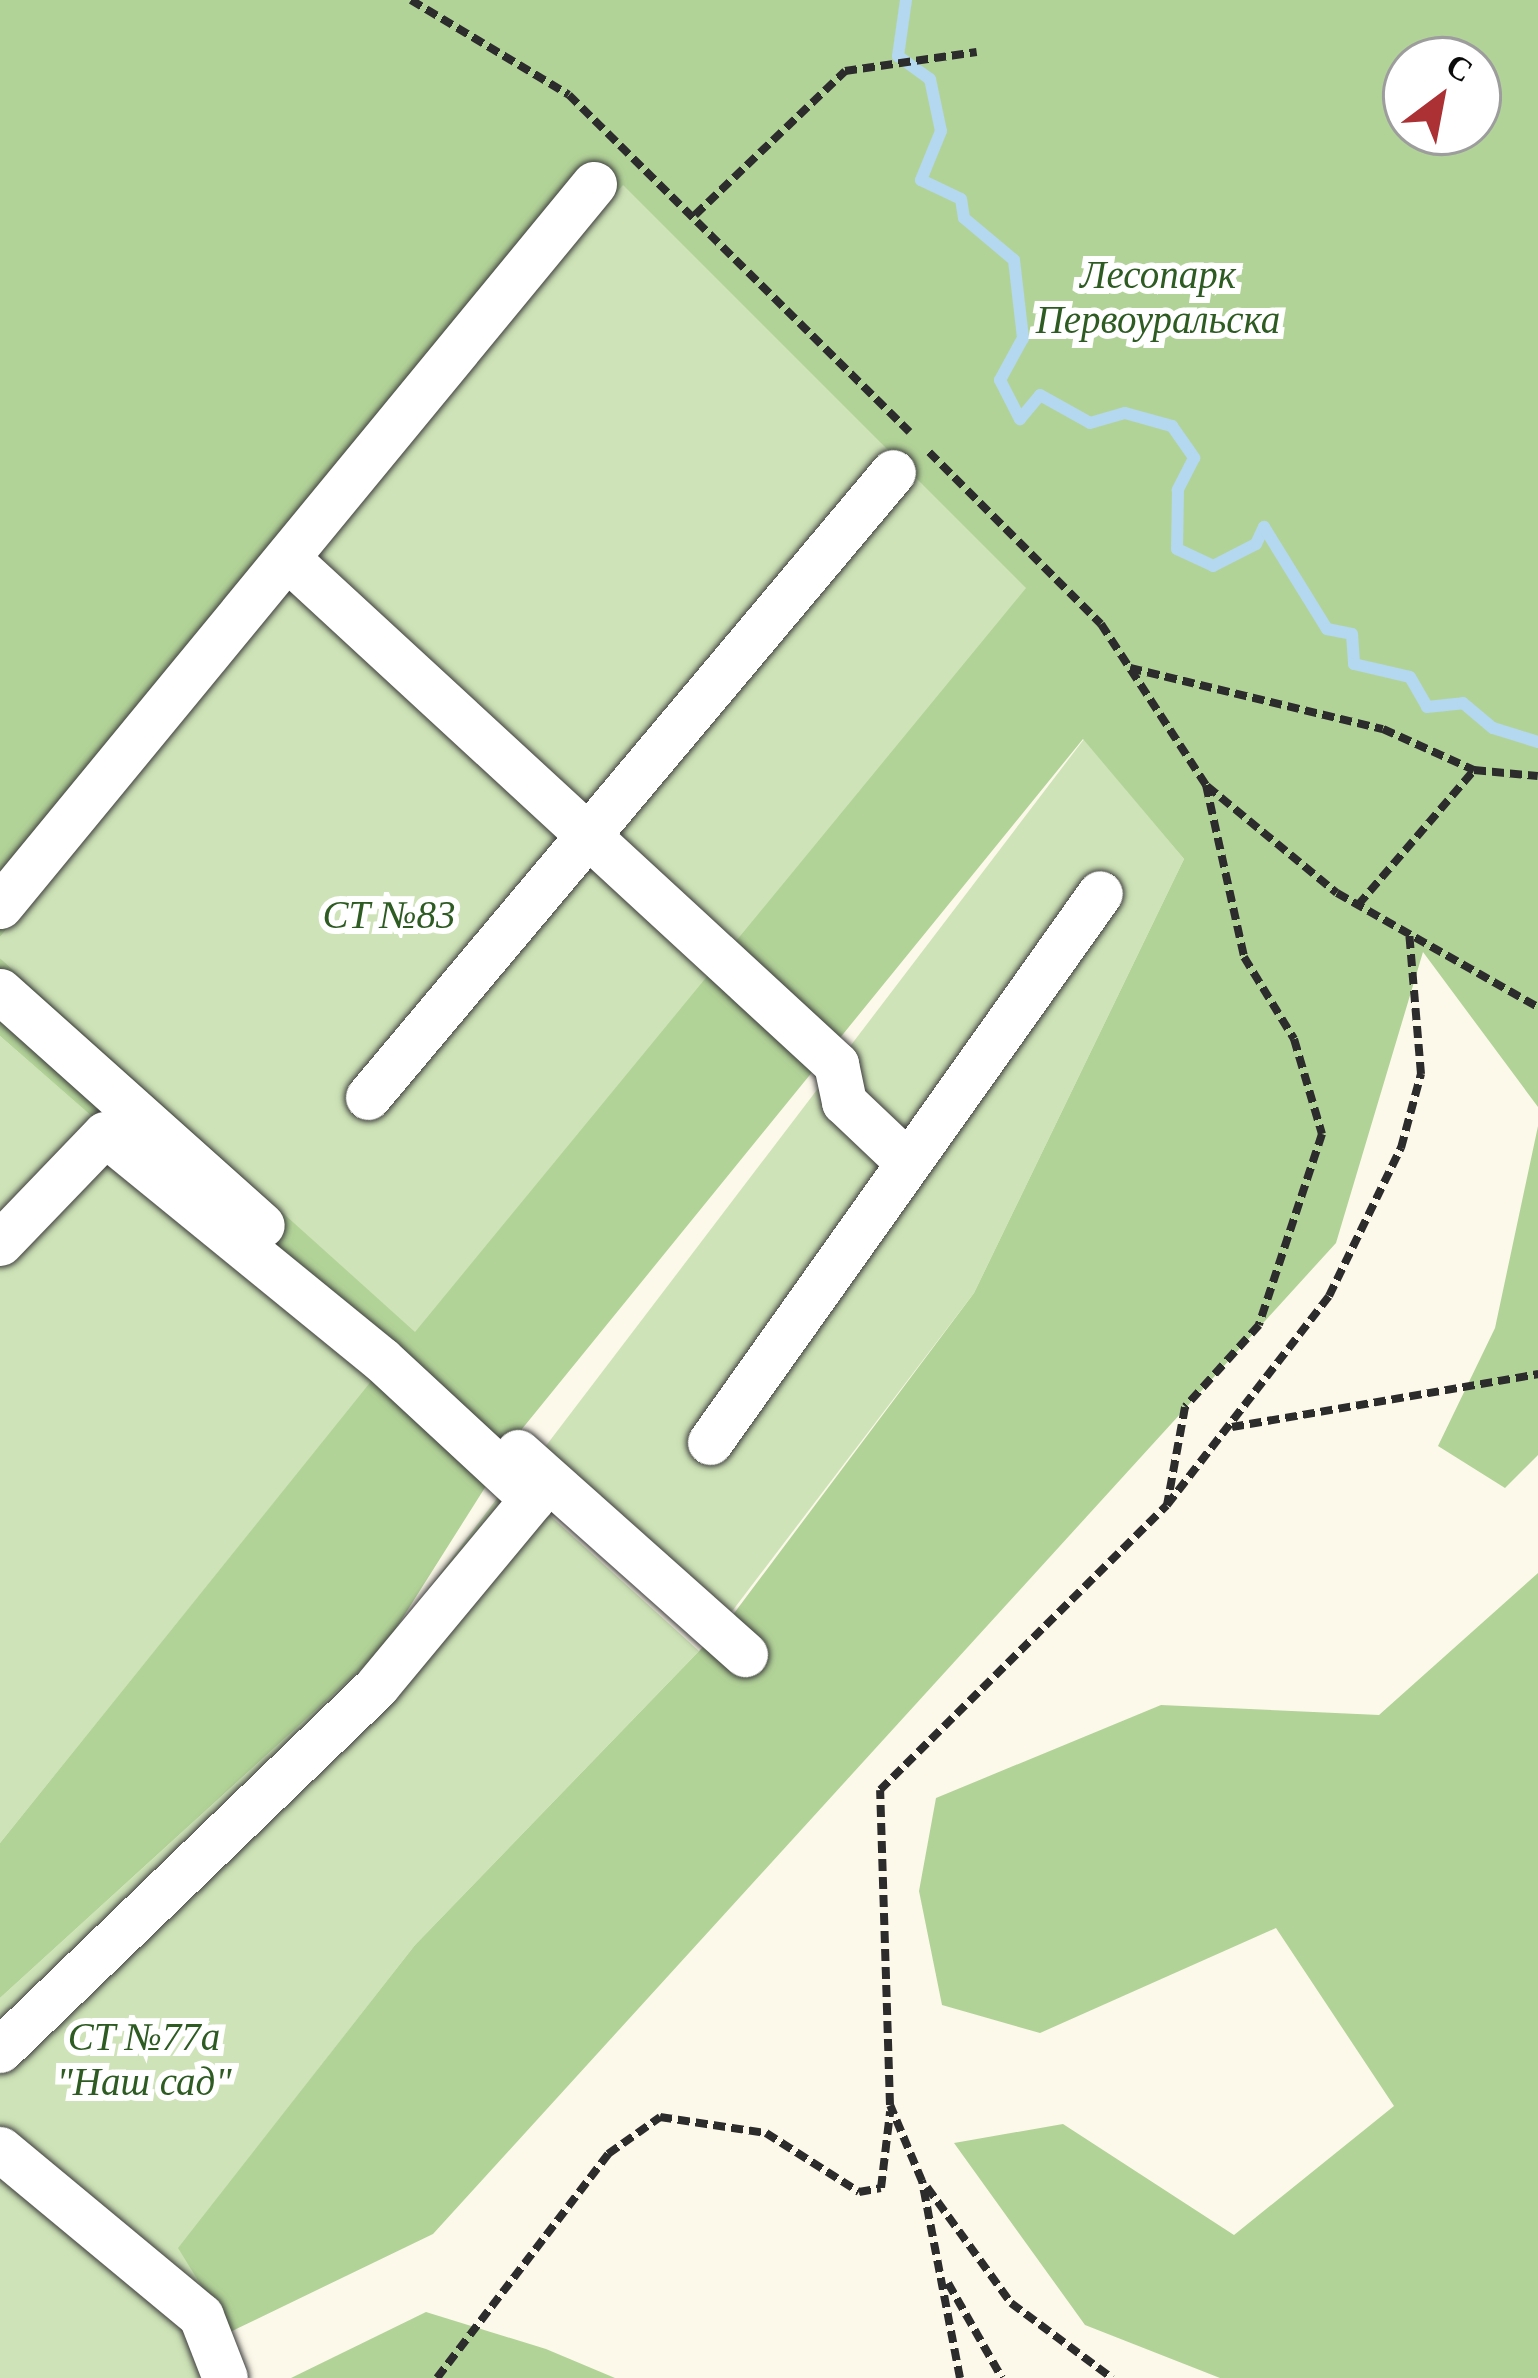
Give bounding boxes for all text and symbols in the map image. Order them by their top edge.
north arrow [1382,36,1502,156]
text: С [1440,46,1479,90]
park label: Лесопарк Первоуральска [1036,253,1280,344]
park label: СТ №83 [322,892,456,938]
park label: СТ №77а "Наш сад" [56,2015,232,2106]

